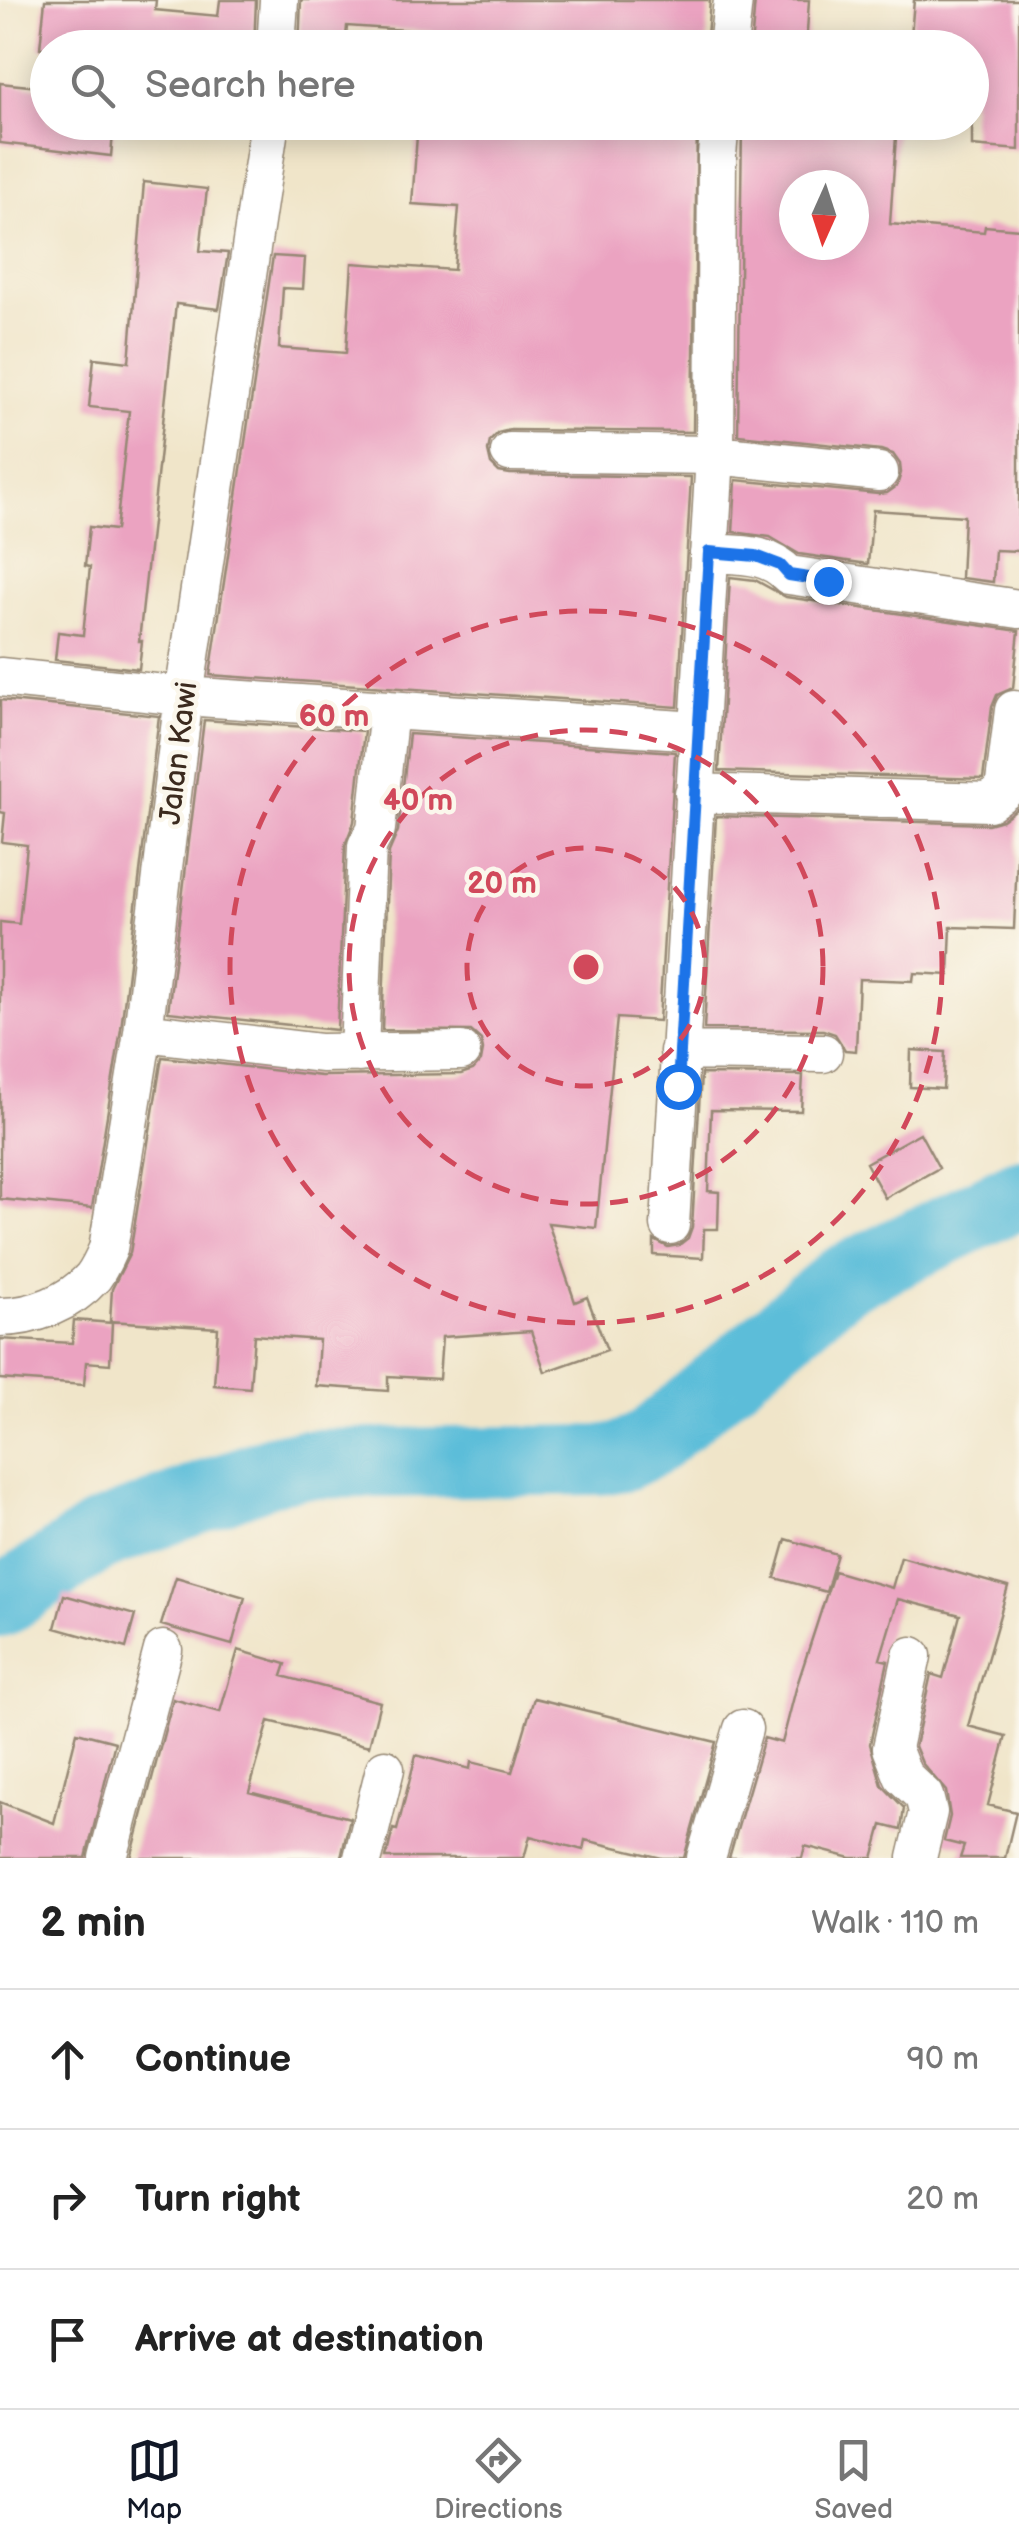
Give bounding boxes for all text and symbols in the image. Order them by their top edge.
search box [30,30,989,140]
icon: search [65,58,120,113]
text: Search here [145,63,356,108]
north arrow [779,170,869,260]
route end [806,559,852,605]
street label: Jalan Kawi [152,680,206,827]
text: 60 m [299,699,369,735]
text: 40 m [383,783,453,819]
text: 20 m [467,866,537,902]
centre of rings [568,949,604,985]
route start [656,1064,702,1110]
text: 2 min [40,1898,146,1949]
text: Walk · 110 m [811,1904,979,1943]
icon: ahead [40,2032,95,2087]
text: Continue [135,2037,291,2082]
text: 90 m [907,2040,979,2079]
icon: right [40,2172,95,2227]
text: Turn right [135,2177,300,2222]
text: 20 m [906,2180,979,2219]
icon: arrive [40,2312,95,2367]
text: Arrive at destination [135,2317,484,2362]
tab: Map [126,2433,182,2526]
tab: Directions [434,2433,563,2526]
tab: Saved [815,2433,893,2526]

